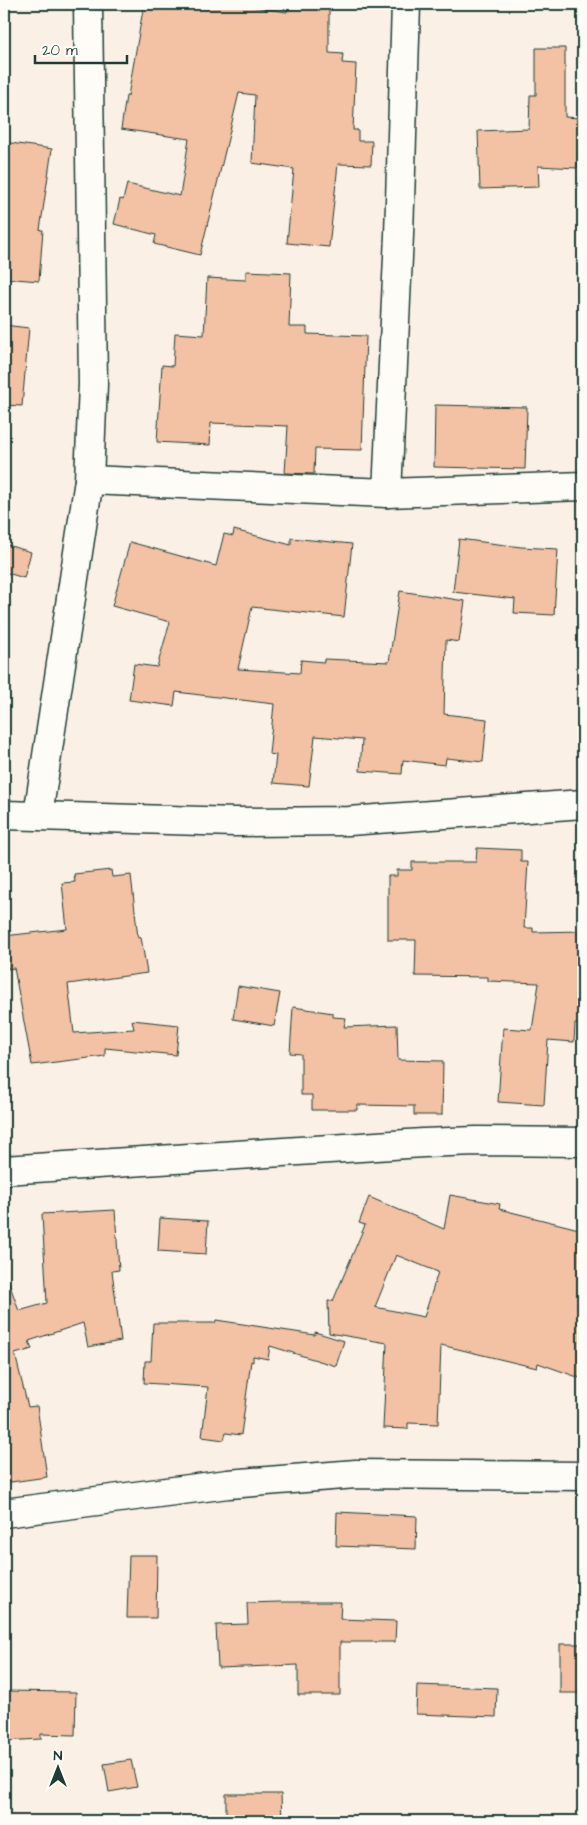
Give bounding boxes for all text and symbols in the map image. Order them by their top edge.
scale bar [35,32,128,64]
text: 20 m [42,40,78,61]
north arrow [32,1742,82,1792]
text: N [54,1746,63,1766]

